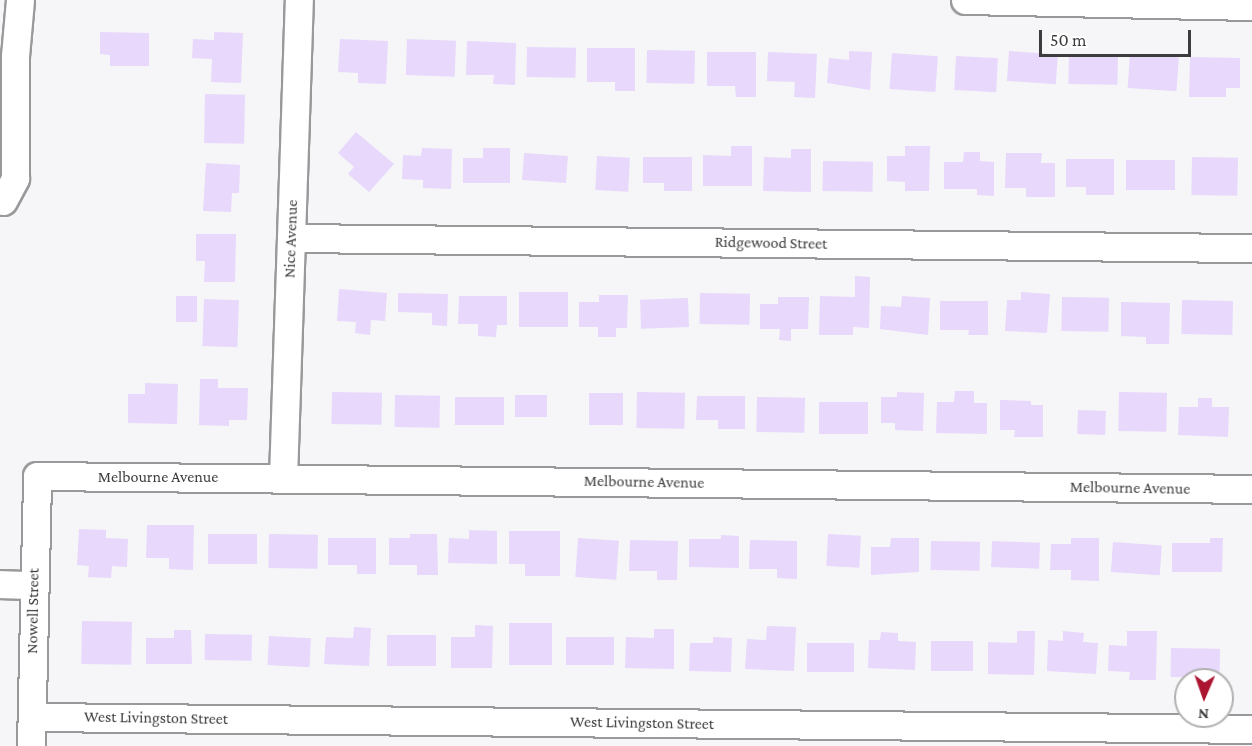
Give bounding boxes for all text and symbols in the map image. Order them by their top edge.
scale bar [1042,18,1194,56]
text: 50 m [1050,30,1087,50]
street label: Nice Avenue [280,199,302,279]
street label: Ridgewood Street [715,232,827,254]
street label: Melbourne Avenue [98,467,218,487]
street label: Melbourne Avenue [584,471,704,493]
street label: Melbourne Avenue [1070,477,1190,499]
street label: Nowell Street [23,568,43,654]
north arrow [1174,668,1234,728]
text: N [1198,706,1209,723]
street label: West Livingston Street [84,707,228,729]
street label: West Livingston Street [570,712,714,734]

